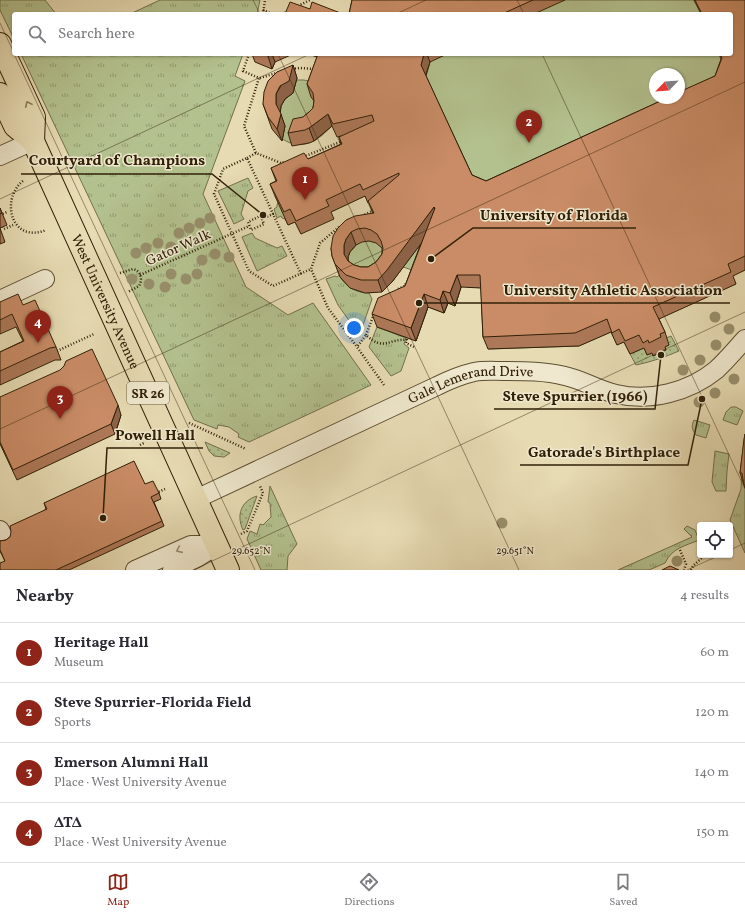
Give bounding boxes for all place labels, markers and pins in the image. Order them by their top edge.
pin: 2 [516,110,542,143]
callout: Courtyard of Champions [21,147,212,174]
pin: 1 [292,167,318,200]
callout: University of Florida [473,201,636,228]
callout: University Athletic Association [495,276,730,303]
pin: 4 [25,310,51,343]
callout: Steve Spurrier (1966) [494,382,655,409]
pin: 3 [47,386,73,419]
callout: Powell Hall [107,421,203,448]
callout: Gatorade's Birthplace [520,438,688,465]

